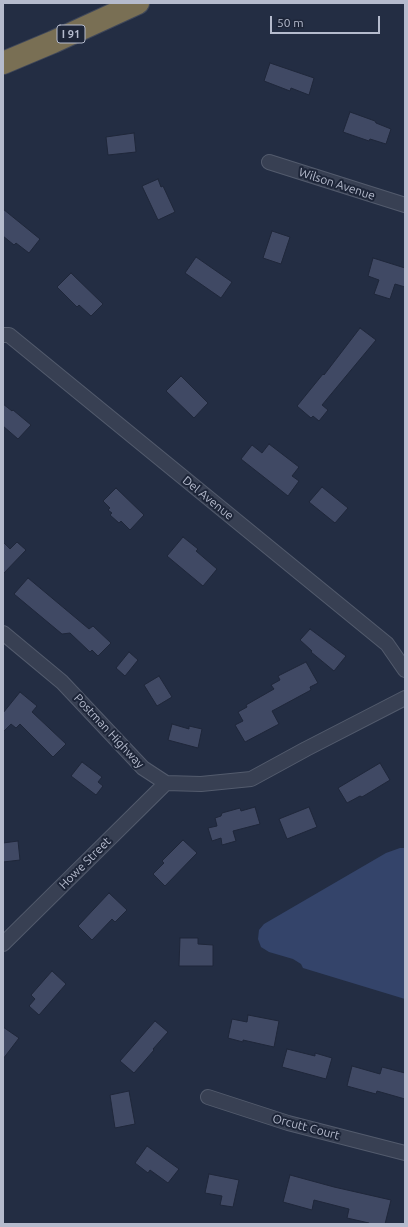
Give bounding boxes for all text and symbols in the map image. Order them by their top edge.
scale bar [272,8,382,34]
text: 50 m [277,16,304,29]
road number: I 91 [57,25,85,43]
street label: Wilson Avenue [297,165,377,203]
street label: Del Avenue [180,473,236,523]
street label: Postman Highway [71,691,147,771]
street label: Howe Street [56,834,114,892]
street label: Orcutt Court [271,1111,341,1143]

